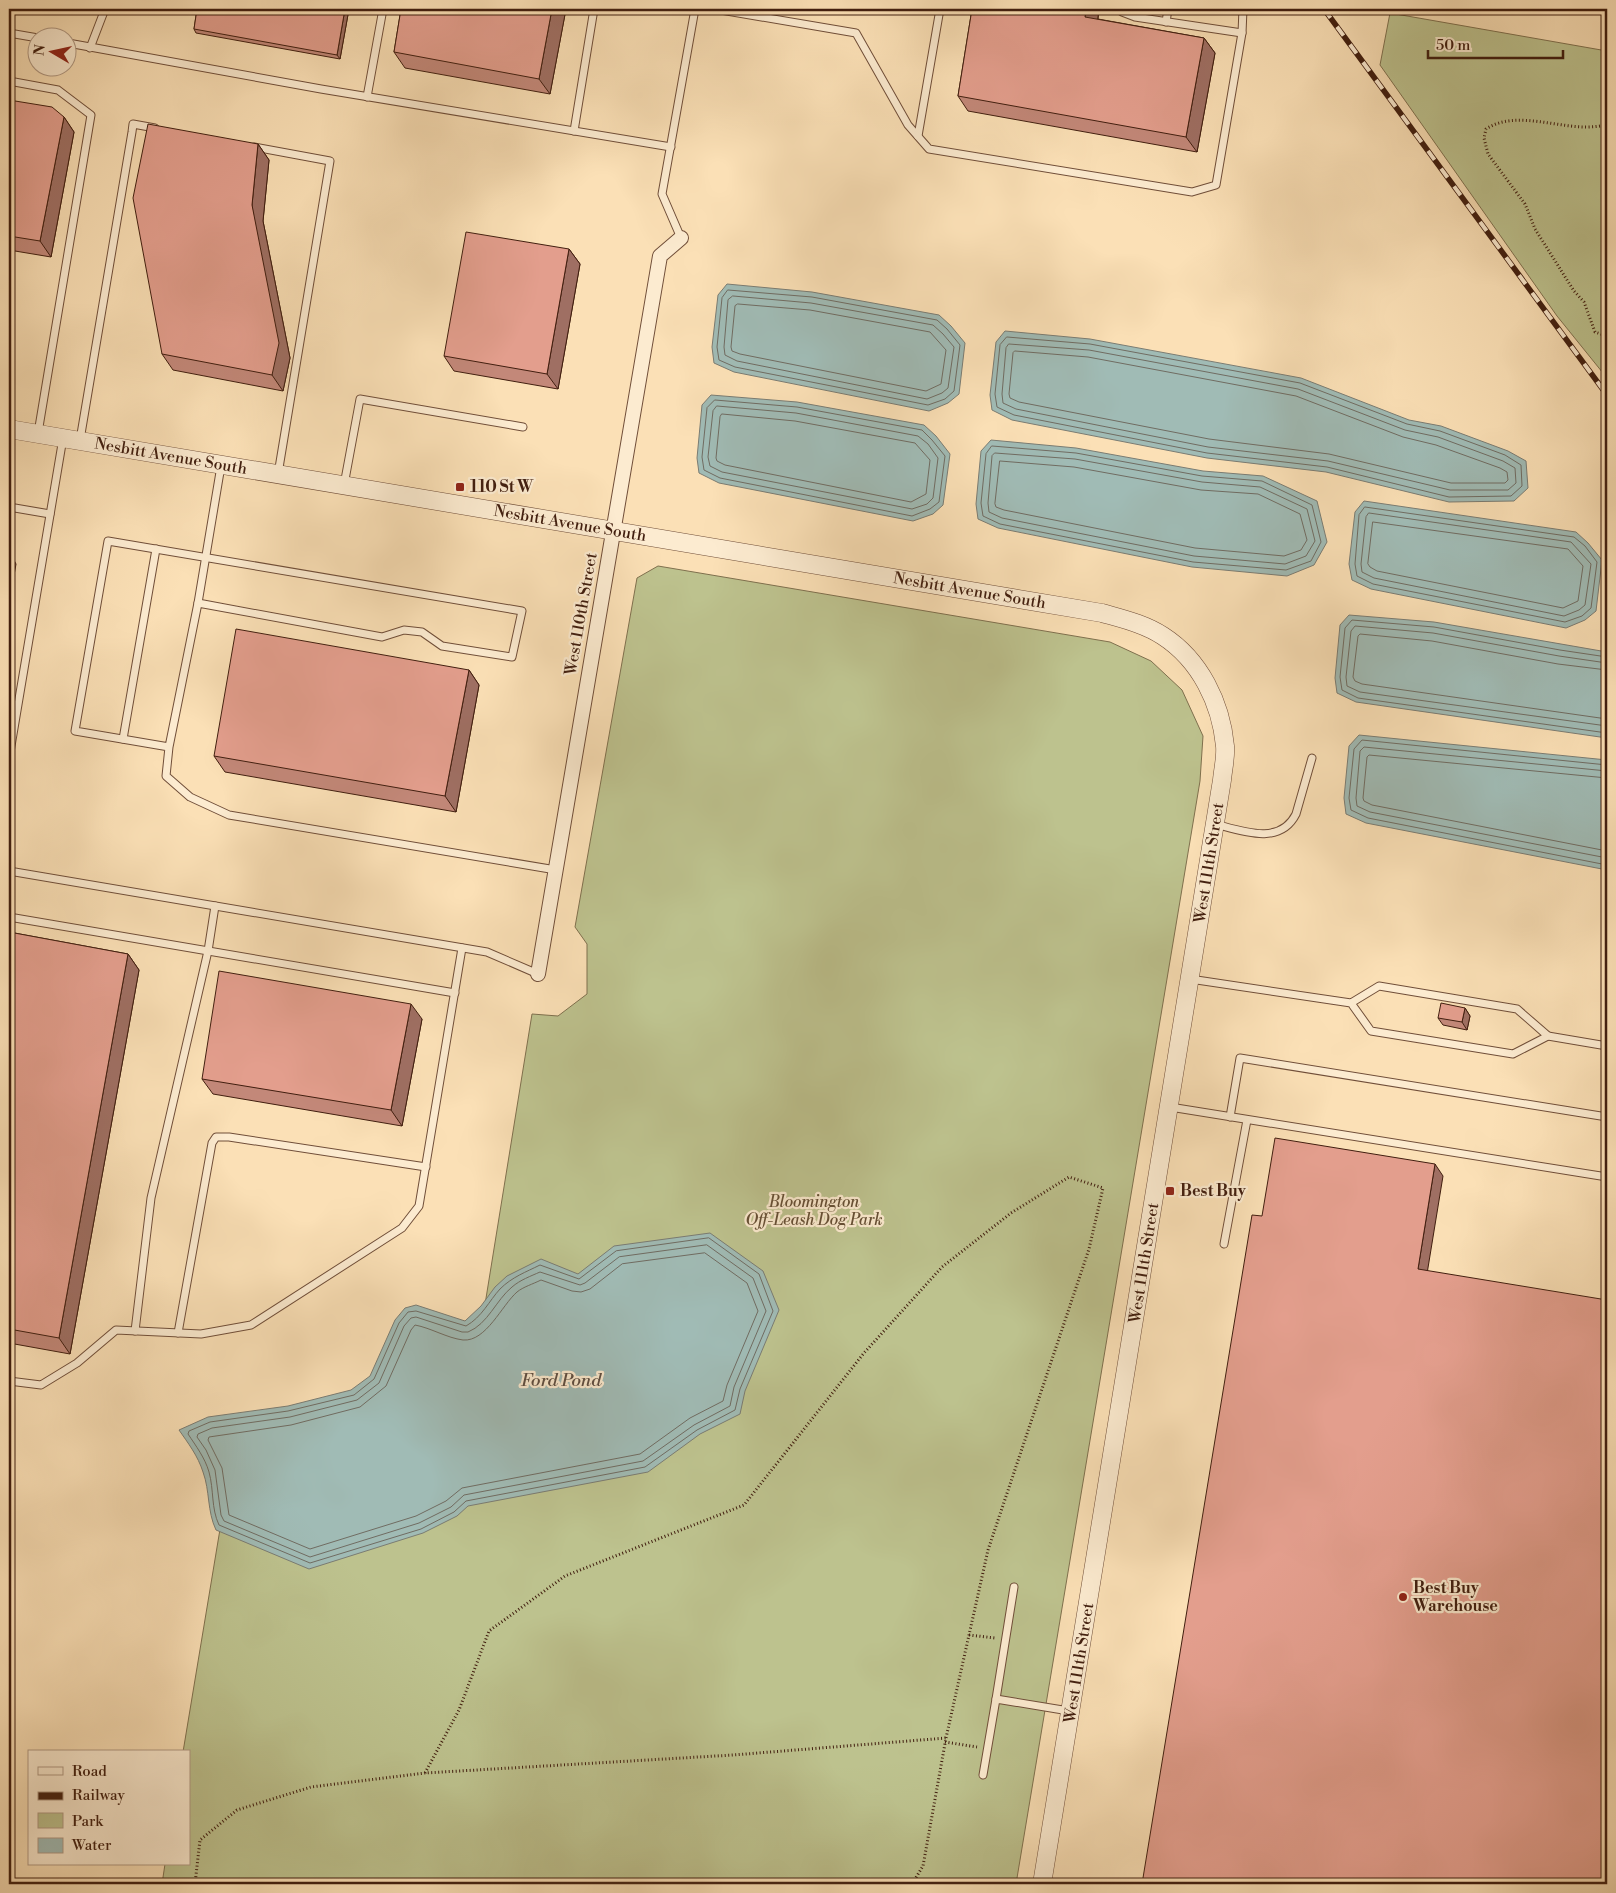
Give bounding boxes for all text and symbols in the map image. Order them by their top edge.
north arrow [28,28,78,78]
scale bar [1428,28,1564,60]
text: 50 m [1436,36,1470,55]
text: N [30,43,50,57]
street label: Nesbitt Avenue South [93,434,249,479]
place label: 110 St W [470,477,534,497]
marker: 110 St W [454,481,466,493]
street label: Nesbitt Avenue South [492,501,648,546]
street label: West 110th Street [560,551,602,678]
street label: Nesbitt Avenue South [892,568,1048,613]
street label: West 111th Street [1189,801,1228,926]
place label: Best Buy [1180,1181,1247,1201]
marker: Best Buy [1164,1185,1176,1197]
park label: Bloomington Off-Leash Dog Park [745,1192,883,1230]
street label: West 111th Street [1124,1201,1163,1326]
water label: Ford Pond [521,1369,602,1392]
place label: Best Buy Warehouse [1412,1578,1498,1616]
marker: Best Buy Warehouse [1397,1591,1409,1603]
street label: West 111th Street [1059,1601,1098,1726]
legend [28,1750,190,1866]
text: Road [72,1762,107,1781]
text: Railway [72,1786,126,1805]
text: Park [72,1812,104,1831]
text: Water [71,1836,112,1855]

